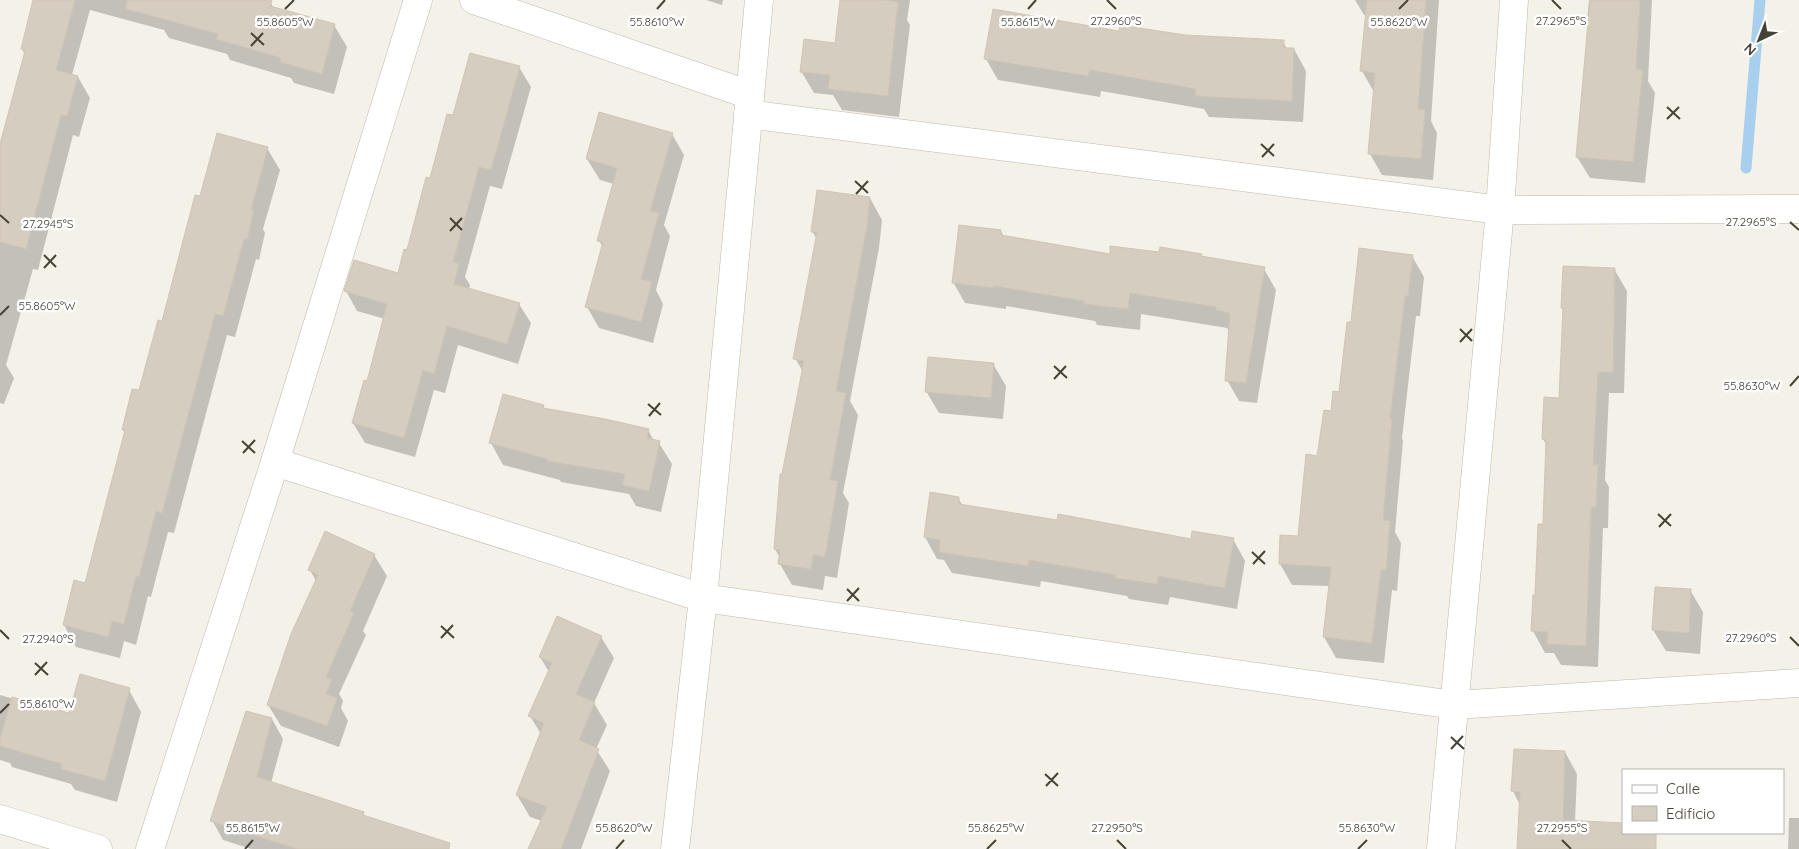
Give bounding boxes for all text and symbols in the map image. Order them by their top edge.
text: 27.2960°S [1090,13,1142,28]
text: 27.2965°S [1535,13,1587,28]
text: 55.8605°W [256,14,314,29]
text: 55.8610°W [630,14,685,29]
text: 55.8615°W [1001,14,1056,29]
text: 55.8620°W [1370,14,1428,29]
north arrow [1734,15,1784,65]
text: N [1740,39,1760,60]
text: 27.2965°S [1725,214,1777,229]
text: 27.2945°S [22,216,74,231]
text: 55.8605°W [18,298,76,313]
text: 55.8630°W [1724,378,1781,393]
text: 27.2960°S [1725,630,1777,645]
text: 27.2940°S [22,631,74,646]
text: 55.8610°W [20,696,75,711]
legend [1622,769,1784,834]
text: Calle [1666,779,1700,798]
text: Edificio [1666,804,1715,823]
text: 55.8615°W [226,820,281,835]
text: 55.8620°W [595,820,653,835]
text: 55.8625°W [968,820,1025,835]
text: 27.2950°S [1091,820,1143,835]
text: 55.8630°W [1339,820,1396,835]
text: 27.2955°S [1536,820,1588,835]

